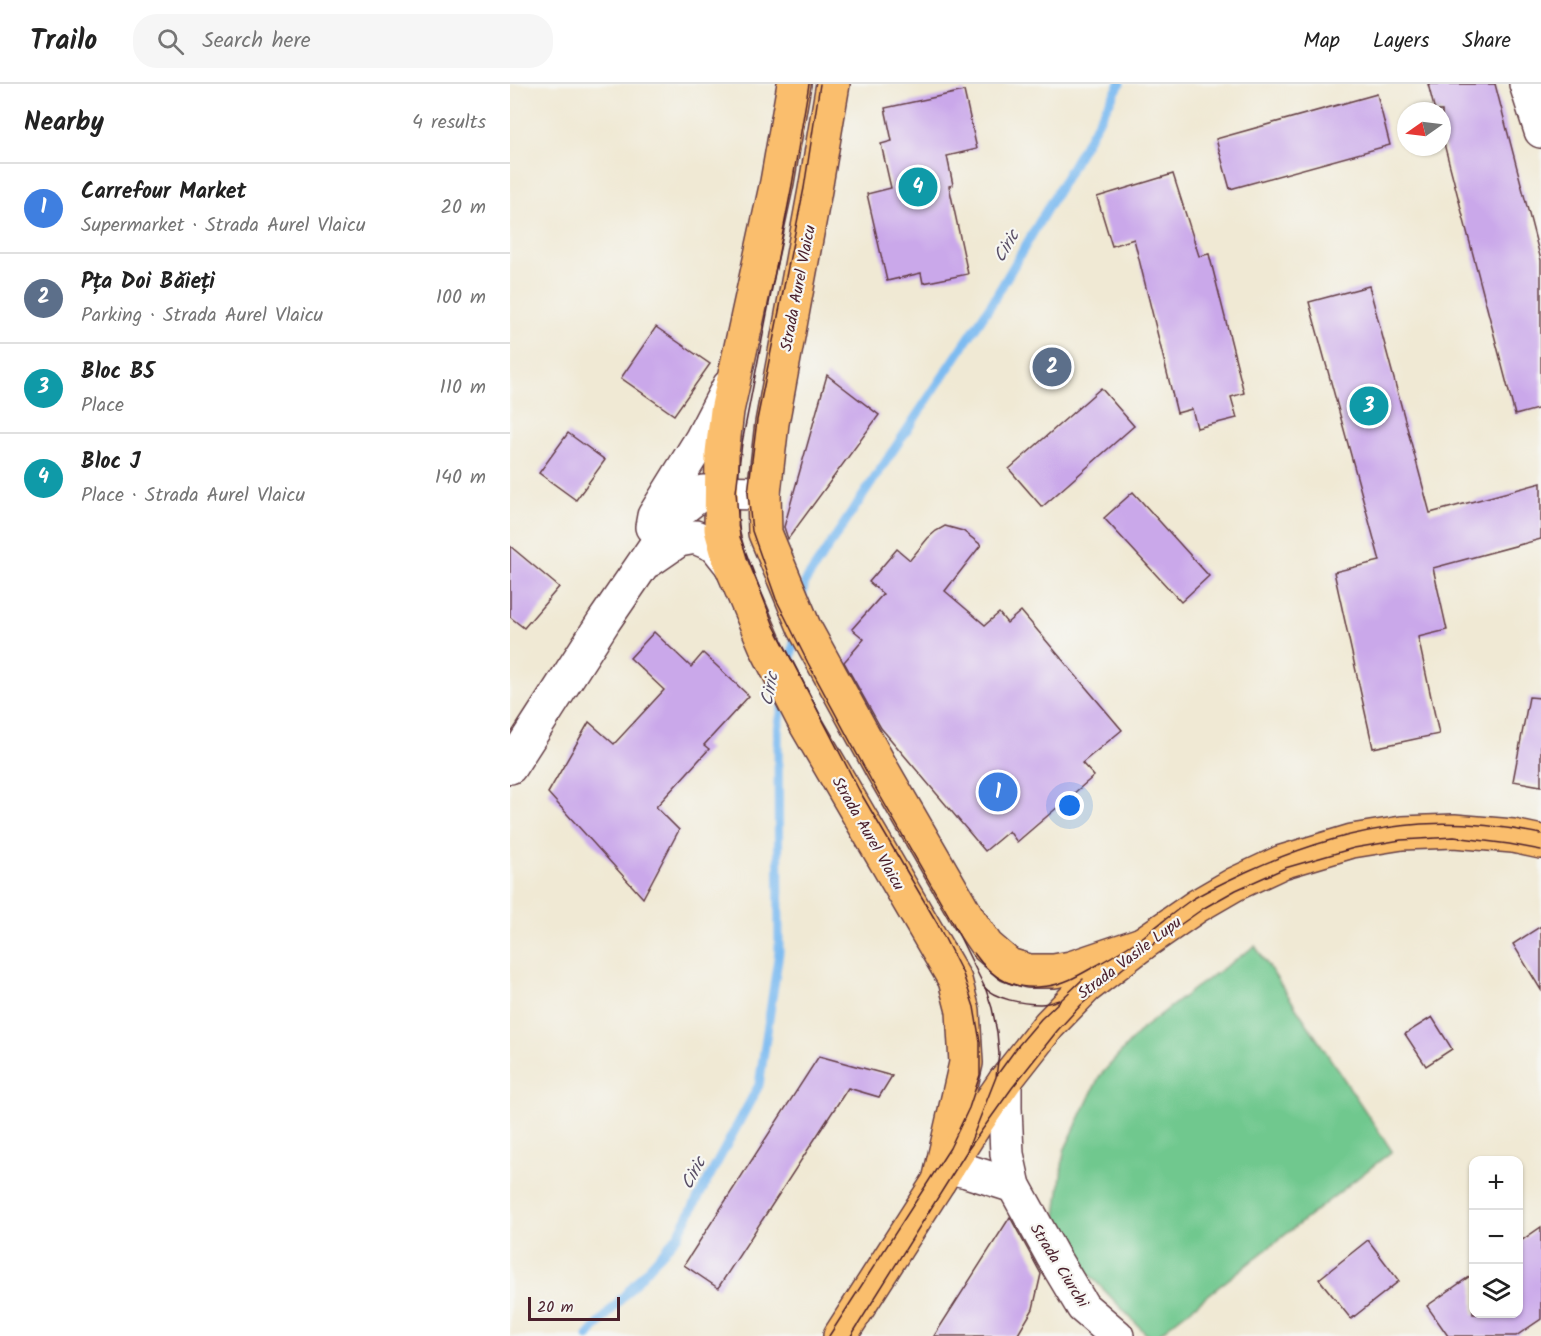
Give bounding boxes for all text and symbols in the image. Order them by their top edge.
search box [133,14,553,68]
text: Trailo [30,19,97,64]
text: Search here [202,24,311,59]
icon: search [154,25,187,58]
text: Map [1303,25,1340,58]
text: Layers [1373,25,1429,58]
text: Share [1462,25,1511,58]
text: Nearby [24,102,104,144]
north arrow [1397,102,1451,156]
text: 4 results [412,107,486,139]
pin: 4 [898,164,938,210]
text: Carrefour Market [81,175,247,210]
text: 1 [40,192,47,224]
text: 20 m [440,192,486,224]
text: Supermarket · Strada Aurel Vlaicu [81,210,366,242]
street label: Strada Aurel Vlaicu [774,223,823,354]
water label: Ciric [986,223,1029,268]
text: Pța Doi Băieți [81,265,215,300]
text: 2 [38,282,49,314]
text: 100 m [436,282,486,314]
text: Parking · Strada Aurel Vlaicu [81,300,323,332]
pin: 2 [1032,344,1072,390]
text: Bloc B5 [81,355,155,390]
text: 3 [38,372,49,404]
text: 110 m [440,372,486,404]
pin: 3 [1350,384,1388,428]
text: Place [81,390,124,422]
text: Bloc J [81,445,141,480]
text: 4 [38,462,49,494]
text: 140 m [435,462,486,494]
text: Place · Strada Aurel Vlaicu [81,480,305,512]
water label: Ciric [753,668,788,708]
pin: 1 [978,770,1018,814]
street label: Strada Aurel Vlaicu [825,772,911,896]
your location [1055,791,1084,820]
street label: Strada Vasile Lupu [1072,910,1188,1006]
water label: Ciric [674,1150,716,1195]
map controls [1469,1156,1523,1318]
button: + [1469,1156,1523,1210]
button: − [1469,1210,1523,1264]
street label: Strada Ciurchi [1023,1219,1095,1314]
button: layers [1469,1264,1523,1318]
scale bar [528,1294,620,1322]
text: 20 m [537,1295,573,1320]

